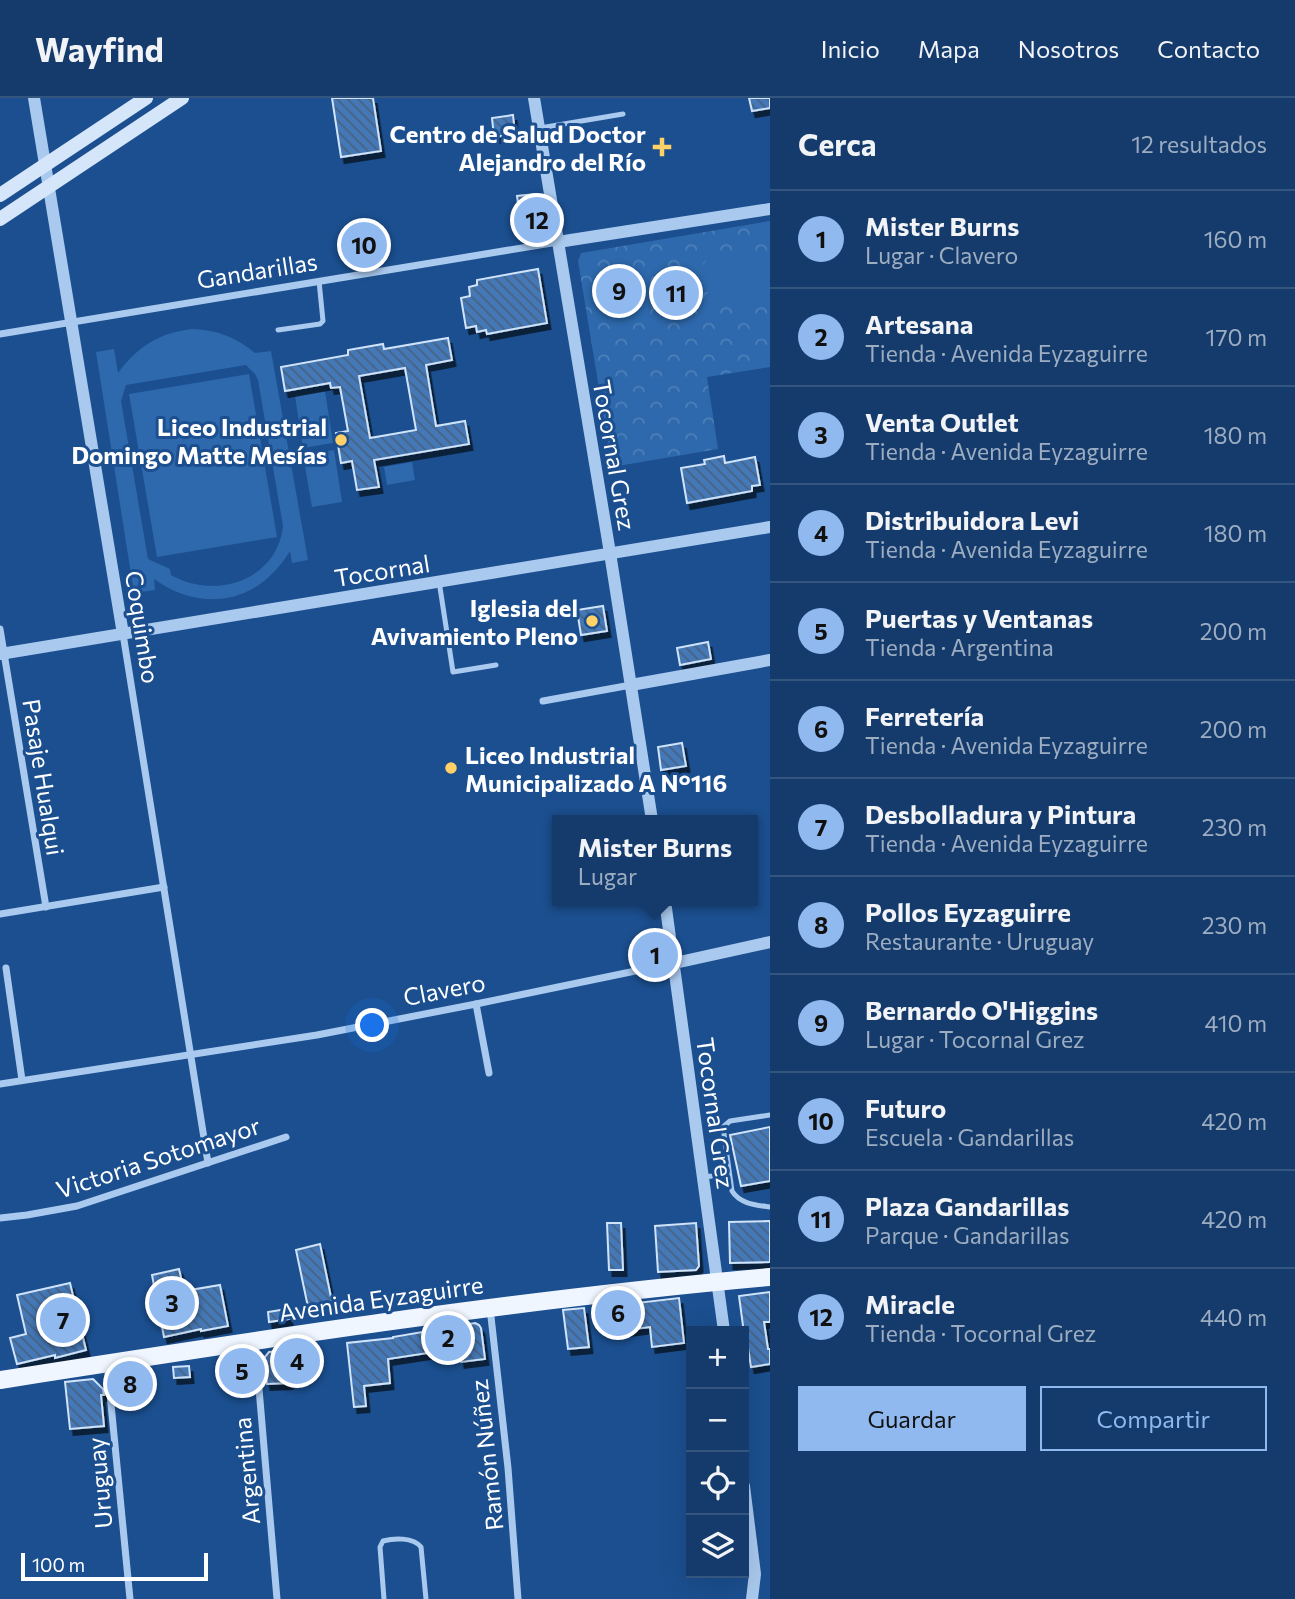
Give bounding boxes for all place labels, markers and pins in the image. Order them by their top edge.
place label: Centro de Salud Doctor Alejandro del Río [389,119,646,176]
marker: Centro de Salud Doctor Alejandro del Río [652,137,672,157]
pin: 12 [514,194,560,246]
pin: 10 [341,219,387,271]
pin: 9 [596,265,642,317]
pin: 11 [653,267,699,319]
place label: Liceo Industrial Domingo Matte Mesías [71,412,327,469]
marker: Liceo Industrial Domingo Matte Mesías [333,432,349,448]
place label: Iglesia del Avivamiento Pleno [371,593,578,650]
marker: Iglesia del Avivamiento Pleno [584,613,600,629]
place label: Liceo Industrial Municipalizado A N°116 [465,740,727,797]
marker: Liceo Industrial Municipalizado A N°116 [443,760,459,776]
pin: 1 [632,929,678,981]
pin: 3 [149,1277,195,1329]
pin: 6 [595,1287,641,1339]
pin: 7 [40,1294,86,1346]
pin: 2 [425,1312,471,1364]
pin: 4 [274,1335,320,1387]
pin: 5 [219,1345,265,1397]
pin: 8 [107,1358,153,1410]

